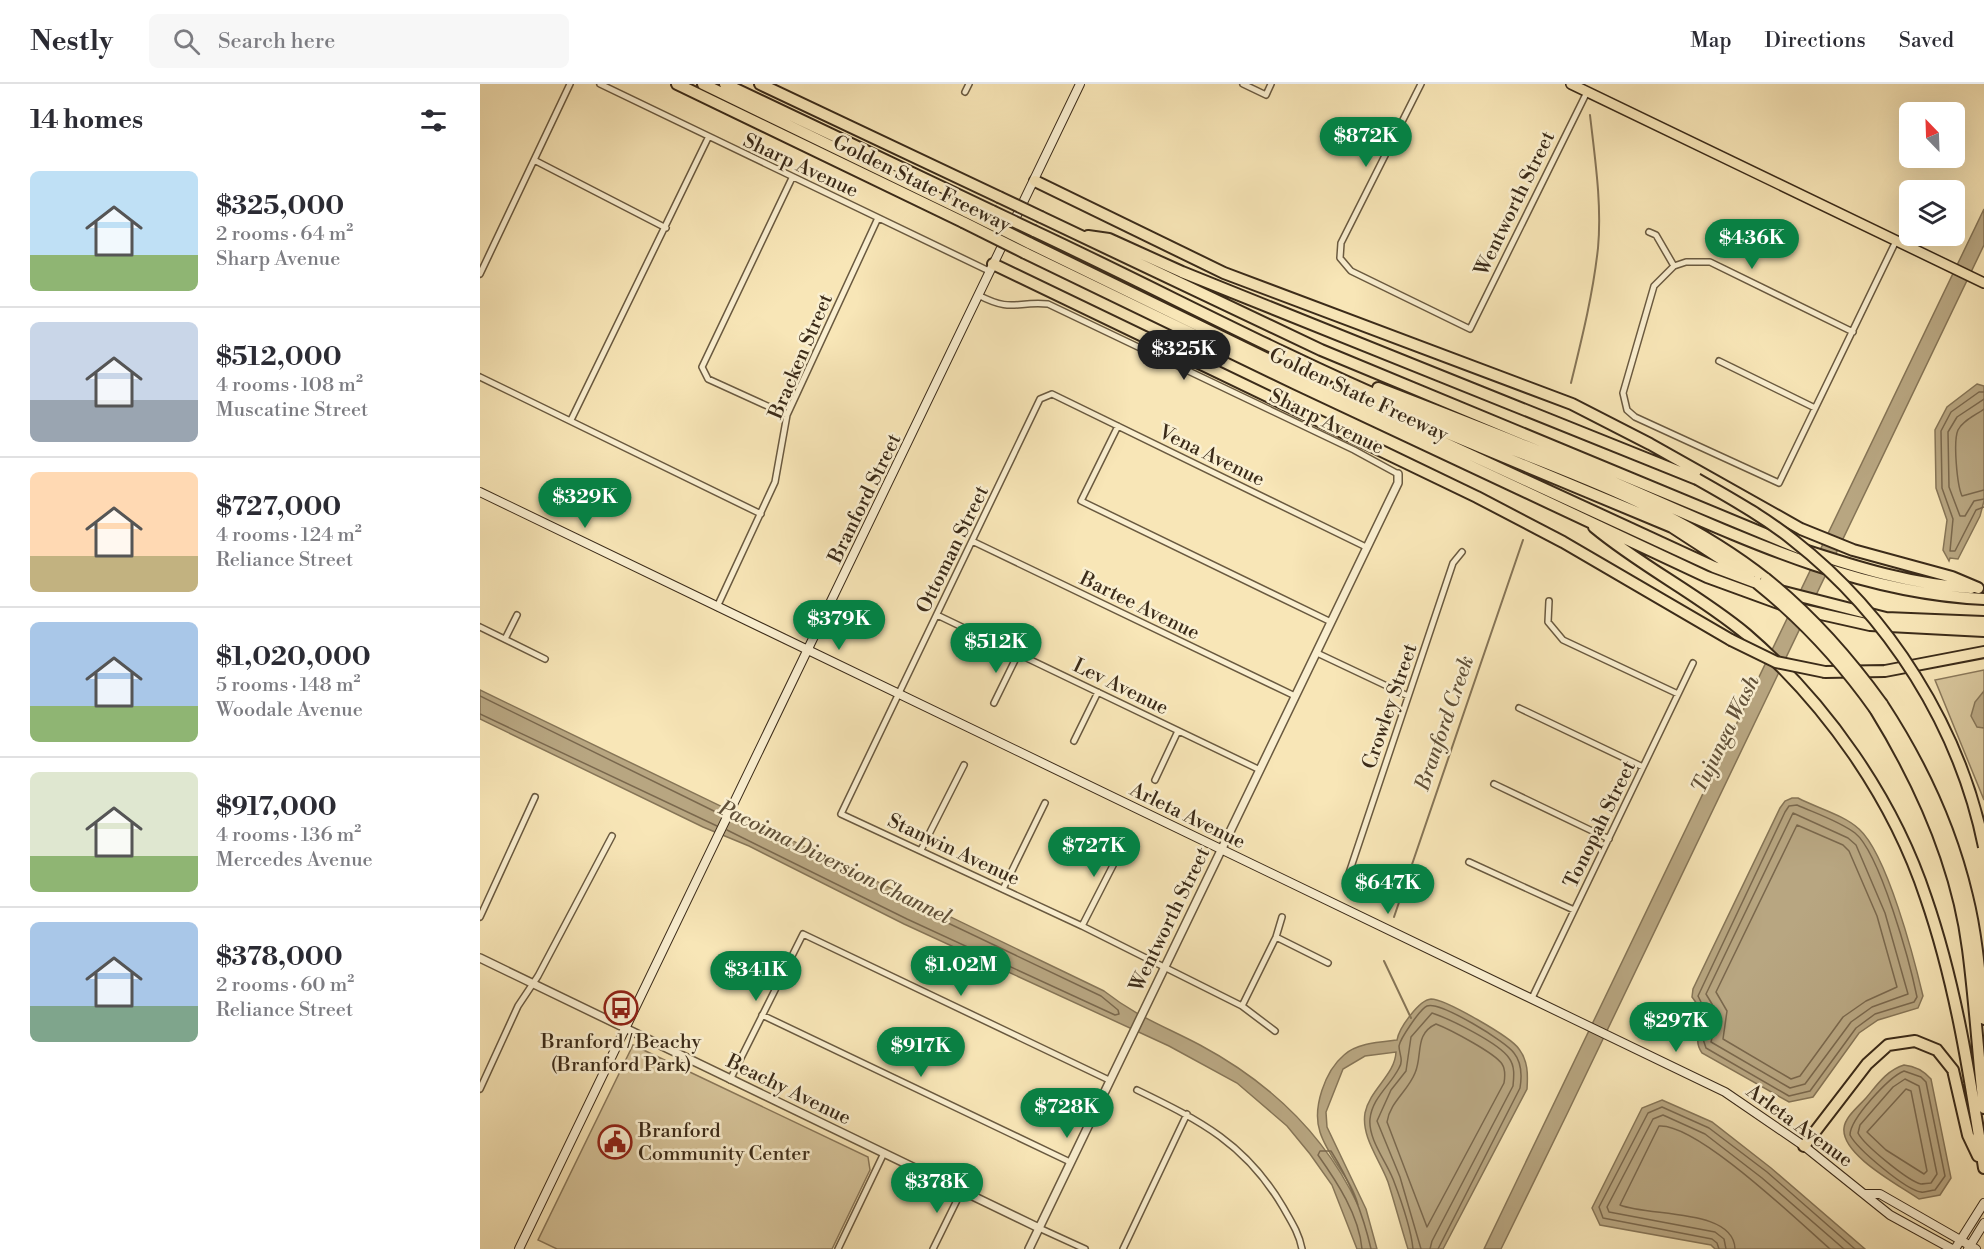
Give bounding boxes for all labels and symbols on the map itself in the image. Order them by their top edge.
north arrow [1899,102,1965,168]
pin: $872K [1324,117,1408,168]
street label: Wentworth Street [1469,127,1561,281]
street label: Sharp Avenue [739,129,862,204]
street label: Golden State Freeway [828,130,1015,238]
pin: $436K [1710,219,1794,270]
street label: Bracken Street [763,290,839,424]
pin: $325K [1142,330,1226,381]
street label: Golden State Freeway [1265,343,1452,448]
street label: Sharp Avenue [1265,384,1388,461]
street label: Vena Avenue [1153,420,1268,493]
street label: Branford Street [823,430,907,568]
pin: $329K [543,478,627,529]
street label: Ottoman Street [912,482,995,618]
street label: Bartee Avenue [1074,566,1203,646]
pin: $379K [797,600,881,651]
pin: $512K [954,623,1038,674]
street label: Crowley Street [1357,641,1424,772]
water label: Branford Creek [1409,652,1480,795]
street label: Lev Avenue [1068,653,1172,721]
water label: Tujunga Wash [1686,671,1766,798]
street label: Tonopah Street [1559,757,1642,892]
street label: Arleta Avenue [1125,777,1249,855]
water label: Pacoima Diversion Channel [713,795,955,931]
street label: Stanwin Avenue [883,809,1024,892]
pin: $727K [1052,827,1136,878]
street label: Wentworth Street [1124,843,1216,997]
pin: $647K [1346,864,1430,915]
pin: $1.02M [912,946,1010,997]
pin: $341K [714,951,798,1002]
bus stop icon: Branford / Beachy (Branford Park) [603,990,639,1026]
pin: $297K [1634,1002,1718,1053]
pin: $917K [879,1027,963,1078]
place label: Branford / Beachy (Branford Park) [540,1030,701,1078]
street label: Beachy Avenue [721,1049,855,1131]
street label: Arleta Avenue [1740,1079,1857,1173]
pin: $728K [1025,1088,1109,1139]
place label: Branford Community Center [637,1119,810,1167]
public building icon: Branford Community Center [597,1124,633,1160]
pin: $378K [895,1163,979,1214]

